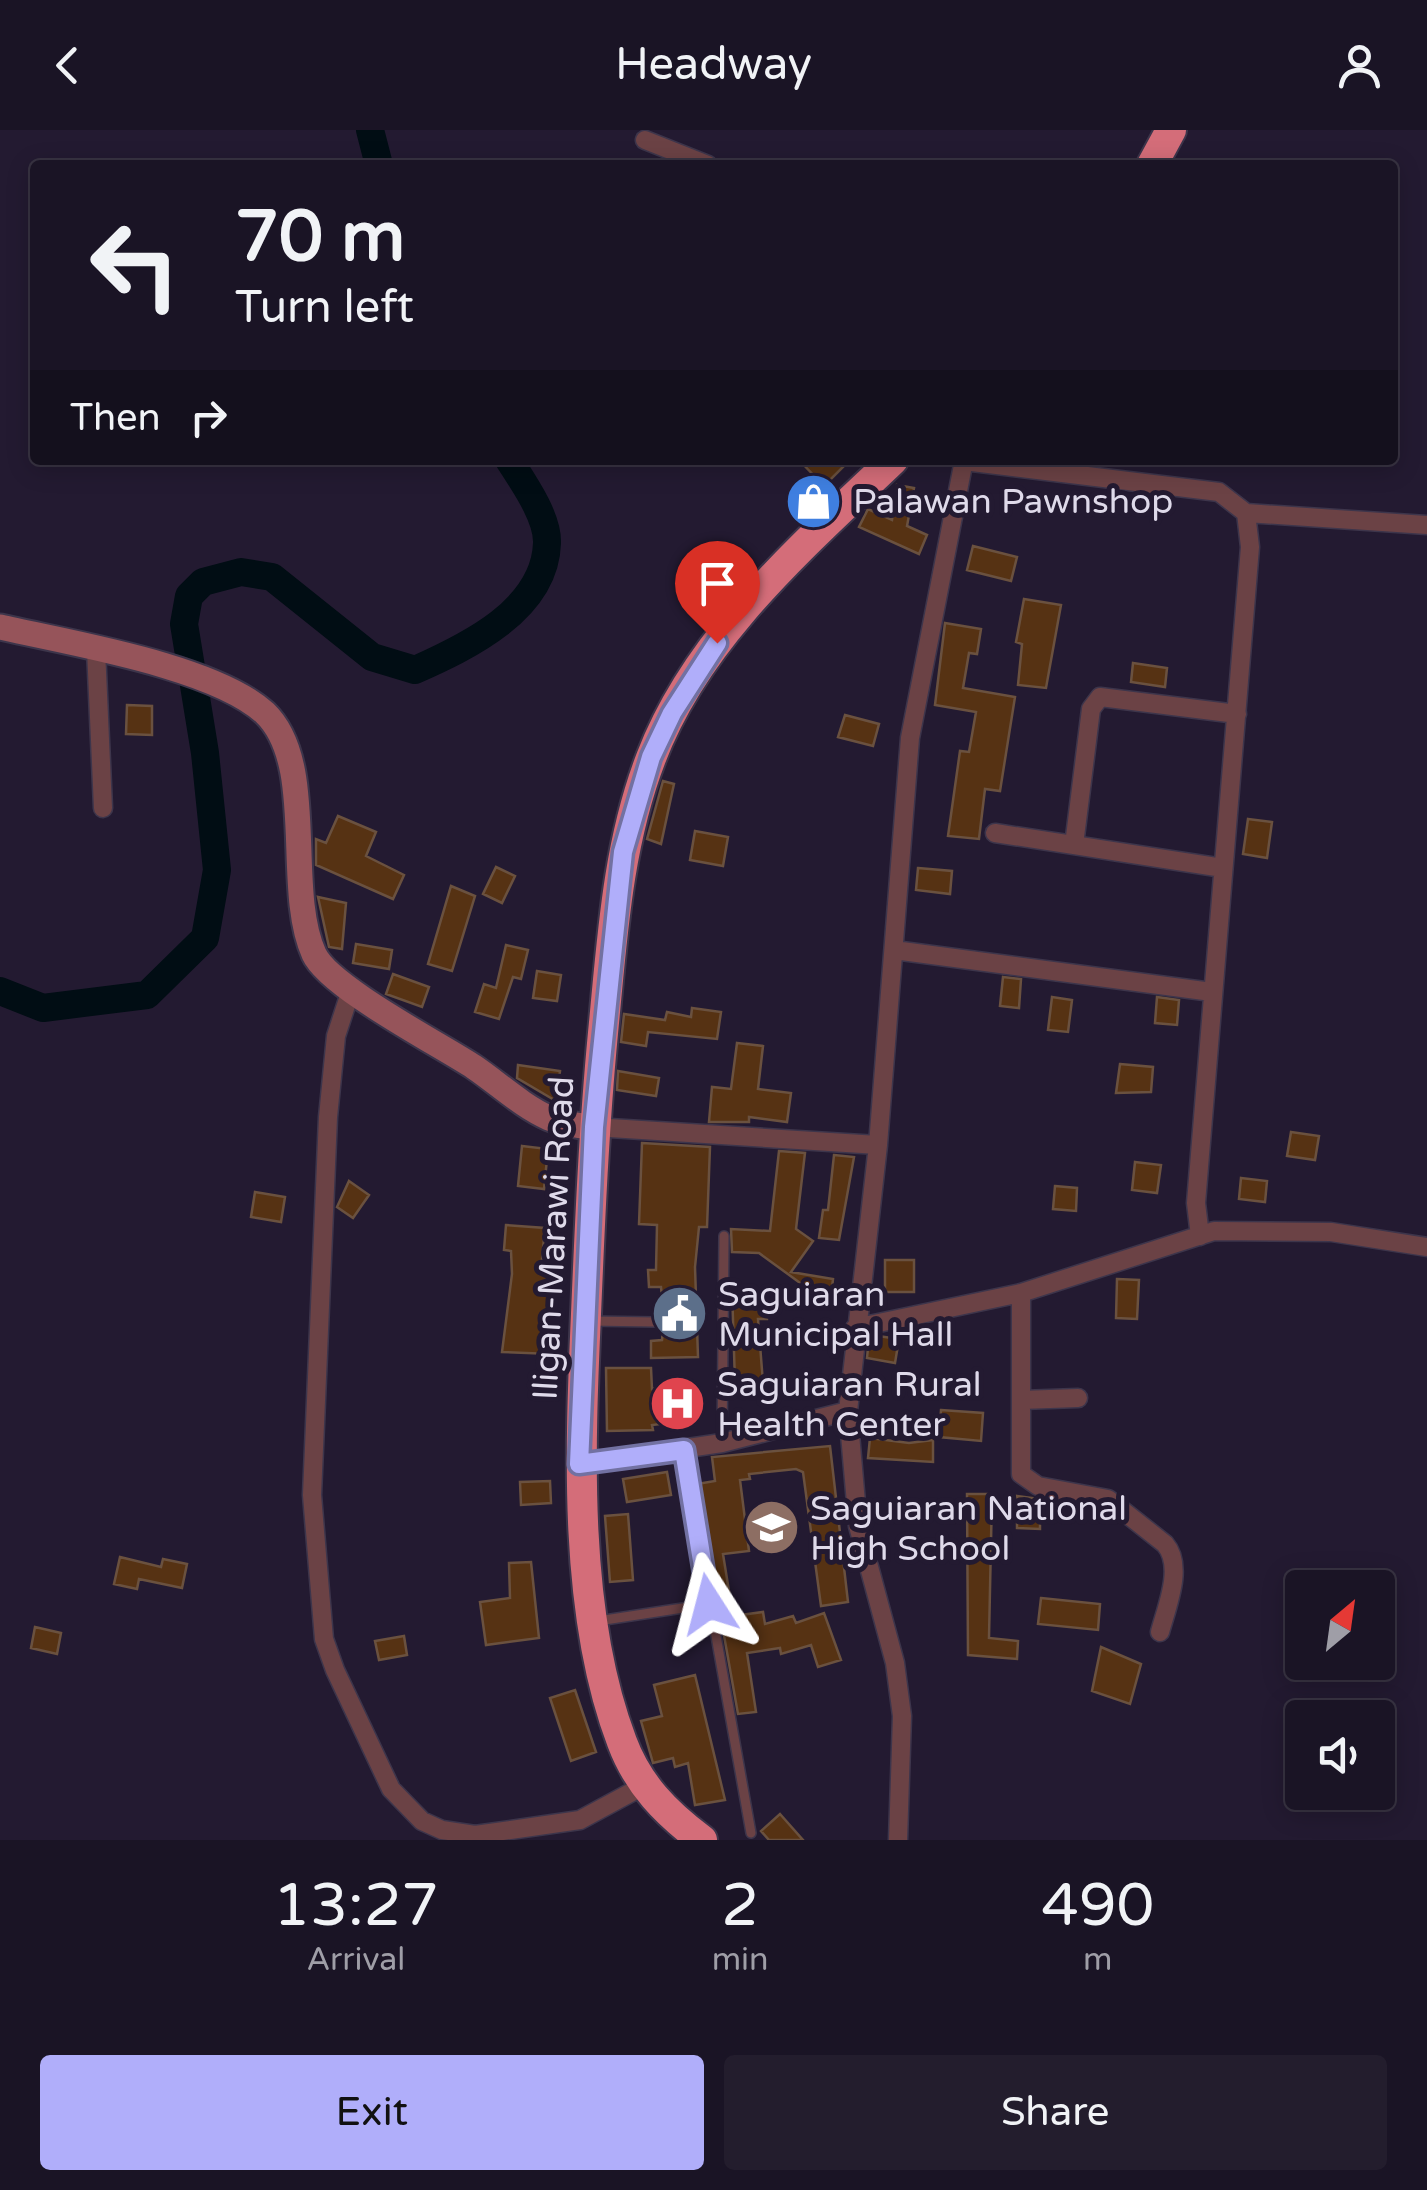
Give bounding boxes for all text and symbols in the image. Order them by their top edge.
icon: back [40,38,95,93]
text: Headway [615,38,812,92]
icon: person [1332,38,1387,93]
text: 70 m [235,196,405,280]
icon: left [70,200,200,330]
text: Turn left [235,281,414,335]
icon: right [181,390,236,445]
text: Then [70,395,161,441]
shop icon: Palawan Pawnshop [784,471,844,531]
place label: Palawan Pawnshop [853,481,1173,523]
pin [675,541,760,644]
icon: arrive [690,556,745,611]
street label: Iligan-Marawi Road [525,1075,583,1401]
place label: Saguiaran Municipal Hall [718,1274,953,1356]
public building icon: Saguiaran Municipal Hall [649,1284,709,1344]
place label: Saguiaran Rural Health Center [717,1364,982,1446]
hospital icon: Saguiaran Rural Health Center [648,1374,708,1434]
place label: Saguiaran National High School [810,1488,1127,1570]
school or university icon: Saguiaran National High School [741,1498,801,1558]
position arrow [657,1552,761,1656]
north arrow [1285,1570,1395,1680]
map controls [1285,1570,1395,1810]
button: sound [1285,1700,1395,1810]
text: 13:27 [273,1870,439,1942]
text: 2 [721,1870,759,1942]
text: 490 [1041,1870,1154,1942]
text: Arrival [306,1941,405,1979]
text: min [712,1941,769,1979]
text: m [1083,1941,1112,1979]
button: Exit [40,2055,704,2170]
button: Share [724,2055,1387,2170]

